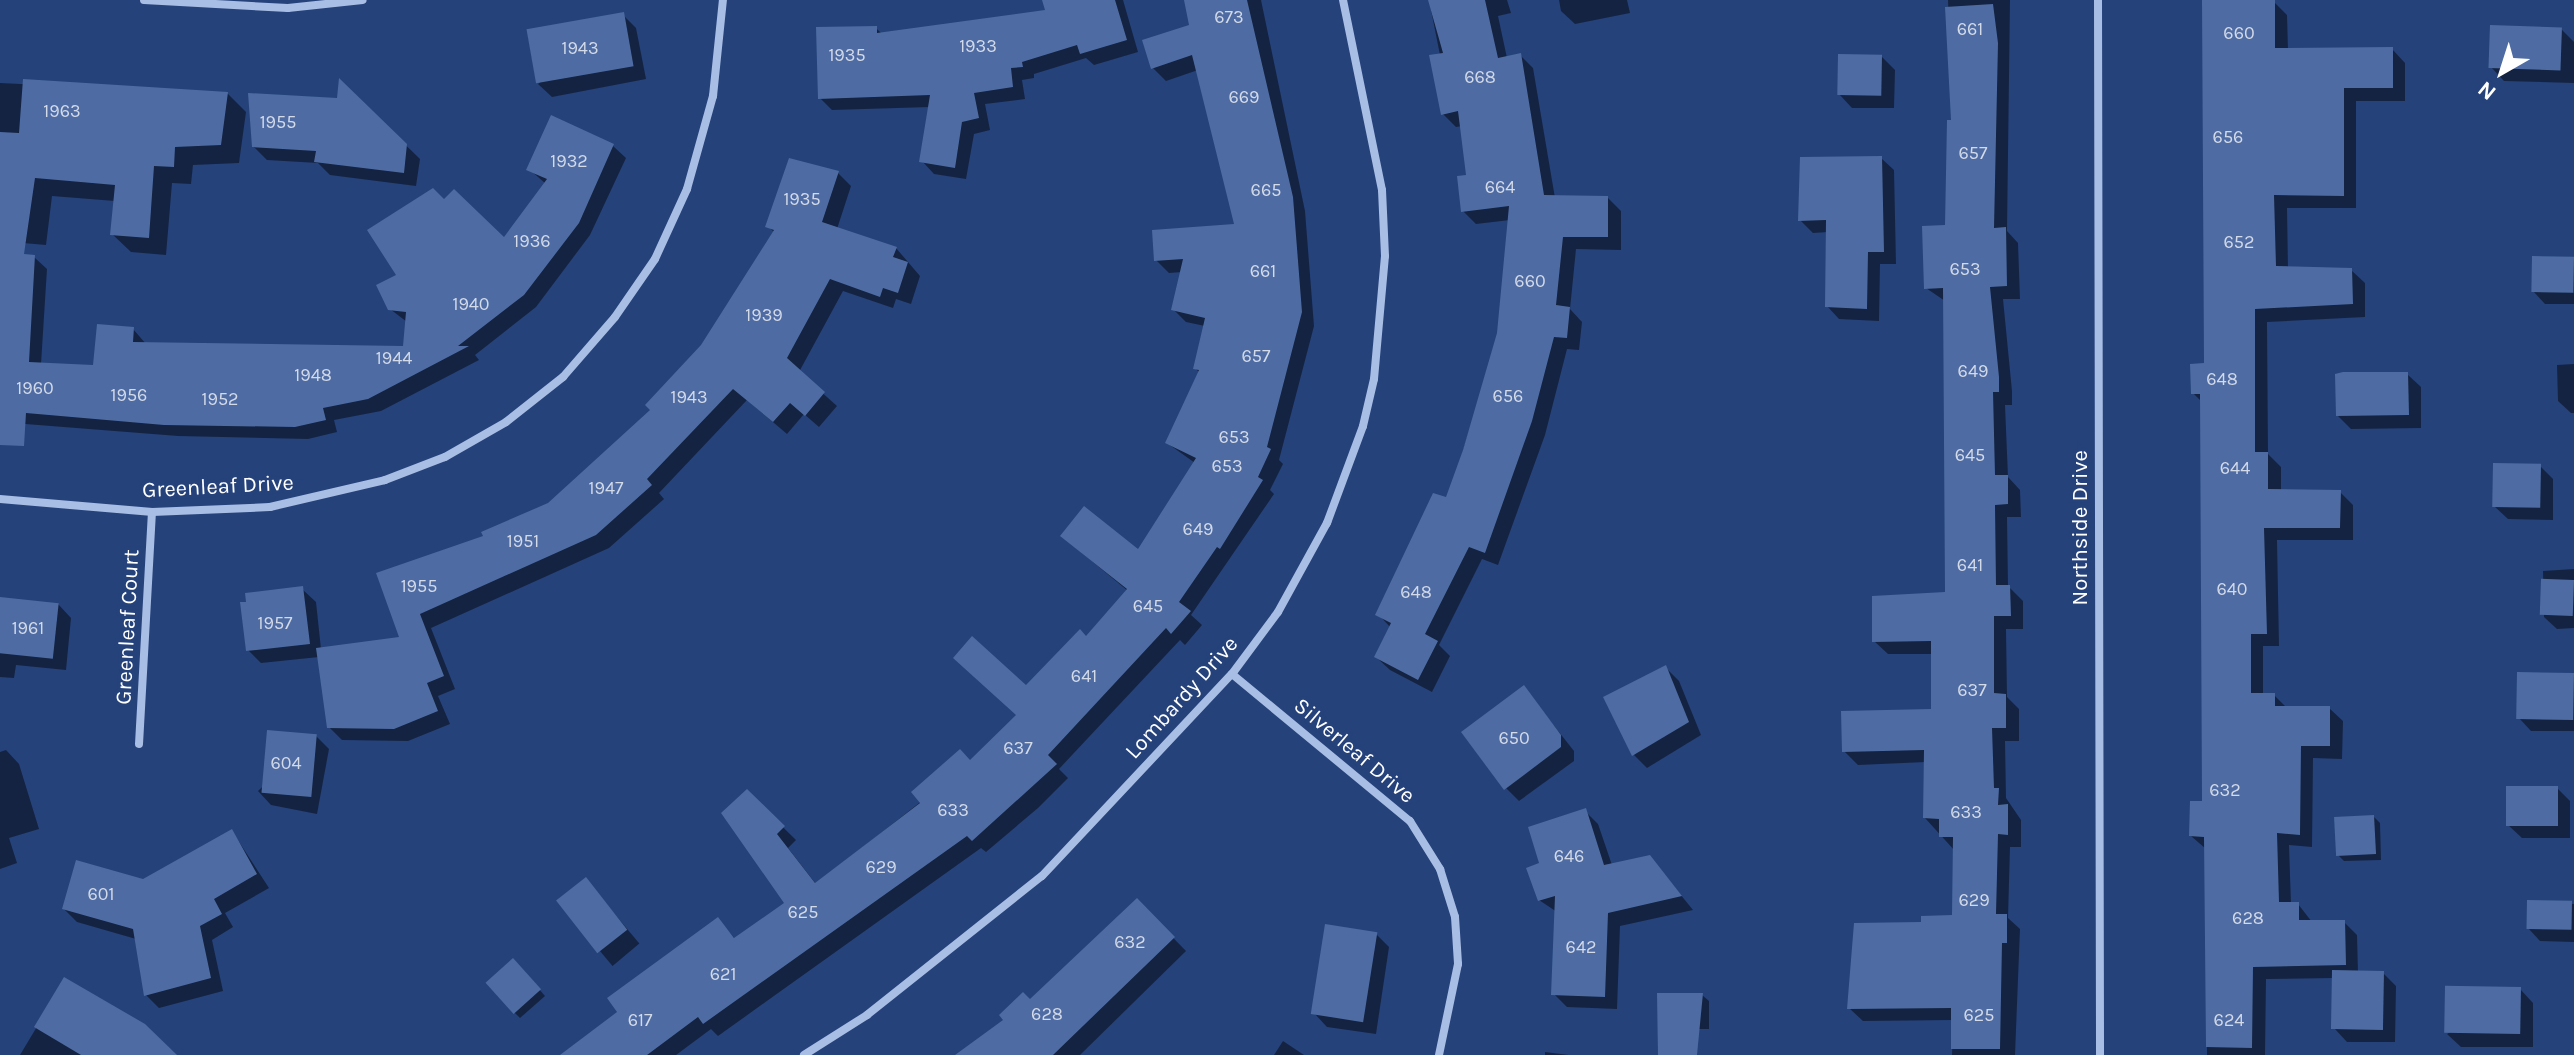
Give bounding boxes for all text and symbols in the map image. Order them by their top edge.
house number: 673 [1214,6,1244,28]
house number: 661 [1957,18,1983,40]
house number: 660 [2223,22,2255,44]
north arrow [2462,32,2542,112]
house number: 1933 [959,35,997,57]
house number: 1943 [561,37,599,59]
house number: 1935 [828,44,866,66]
house number: 668 [1464,66,1496,88]
text: N [2473,76,2501,106]
house number: 669 [1228,86,1260,108]
house number: 1963 [43,100,81,122]
house number: 1955 [260,111,296,133]
house number: 656 [2213,126,2243,148]
house number: 657 [1959,142,1987,164]
house number: 1932 [550,150,588,172]
house number: 664 [1485,176,1515,198]
house number: 665 [1251,179,1281,201]
house number: 1935 [783,188,821,210]
house number: 1936 [513,230,551,252]
house number: 652 [2224,231,2254,253]
house number: 653 [1949,258,1981,280]
house number: 661 [1250,260,1276,282]
house number: 660 [1514,270,1546,292]
house number: 1940 [452,293,490,315]
house number: 1939 [745,304,783,326]
house number: 657 [1242,345,1270,367]
house number: 1944 [376,347,412,369]
house number: 649 [1958,360,1988,382]
house number: 1948 [294,364,332,386]
house number: 648 [2206,368,2238,390]
house number: 1960 [16,377,54,399]
house number: 1956 [111,384,147,406]
house number: 656 [1493,385,1523,407]
house number: 1943 [670,386,708,408]
house number: 1952 [202,388,238,410]
house number: 653 [1218,426,1250,448]
house number: 645 [1955,444,1985,466]
street label: Northside Drive [2068,450,2094,606]
house number: 653 [1211,455,1243,477]
house number: 644 [2220,457,2250,479]
street label: Greenleaf Drive [142,470,294,504]
house number: 1947 [589,477,623,499]
house number: 649 [1183,518,1213,540]
house number: 1951 [507,530,539,552]
street label: Greenleaf Court [111,549,145,705]
house number: 641 [1957,554,1983,576]
house number: 1955 [401,575,437,597]
house number: 640 [2216,578,2248,600]
house number: 648 [1400,581,1432,603]
house number: 645 [1133,595,1163,617]
house number: 1957 [257,612,293,634]
house number: 1961 [12,617,44,639]
street label: Lombardy Drive [1120,631,1244,765]
house number: 641 [1071,665,1097,687]
house number: 637 [1957,679,1987,701]
street label: Silverleaf Drive [1288,693,1420,809]
house number: 650 [1498,727,1530,749]
house number: 637 [1003,737,1033,759]
house number: 604 [270,752,302,774]
house number: 632 [2209,779,2241,801]
house number: 633 [937,799,969,821]
house number: 633 [1950,801,1982,823]
house number: 646 [1554,845,1584,867]
house number: 629 [865,856,897,878]
house number: 601 [88,883,114,905]
house number: 629 [1958,889,1990,911]
house number: 625 [788,901,818,923]
house number: 628 [2232,907,2264,929]
house number: 632 [1114,931,1146,953]
house number: 642 [1566,936,1596,958]
house number: 621 [710,963,736,985]
house number: 628 [1031,1003,1063,1025]
house number: 625 [1964,1004,1994,1026]
house number: 617 [628,1009,652,1031]
house number: 624 [2214,1009,2244,1031]

